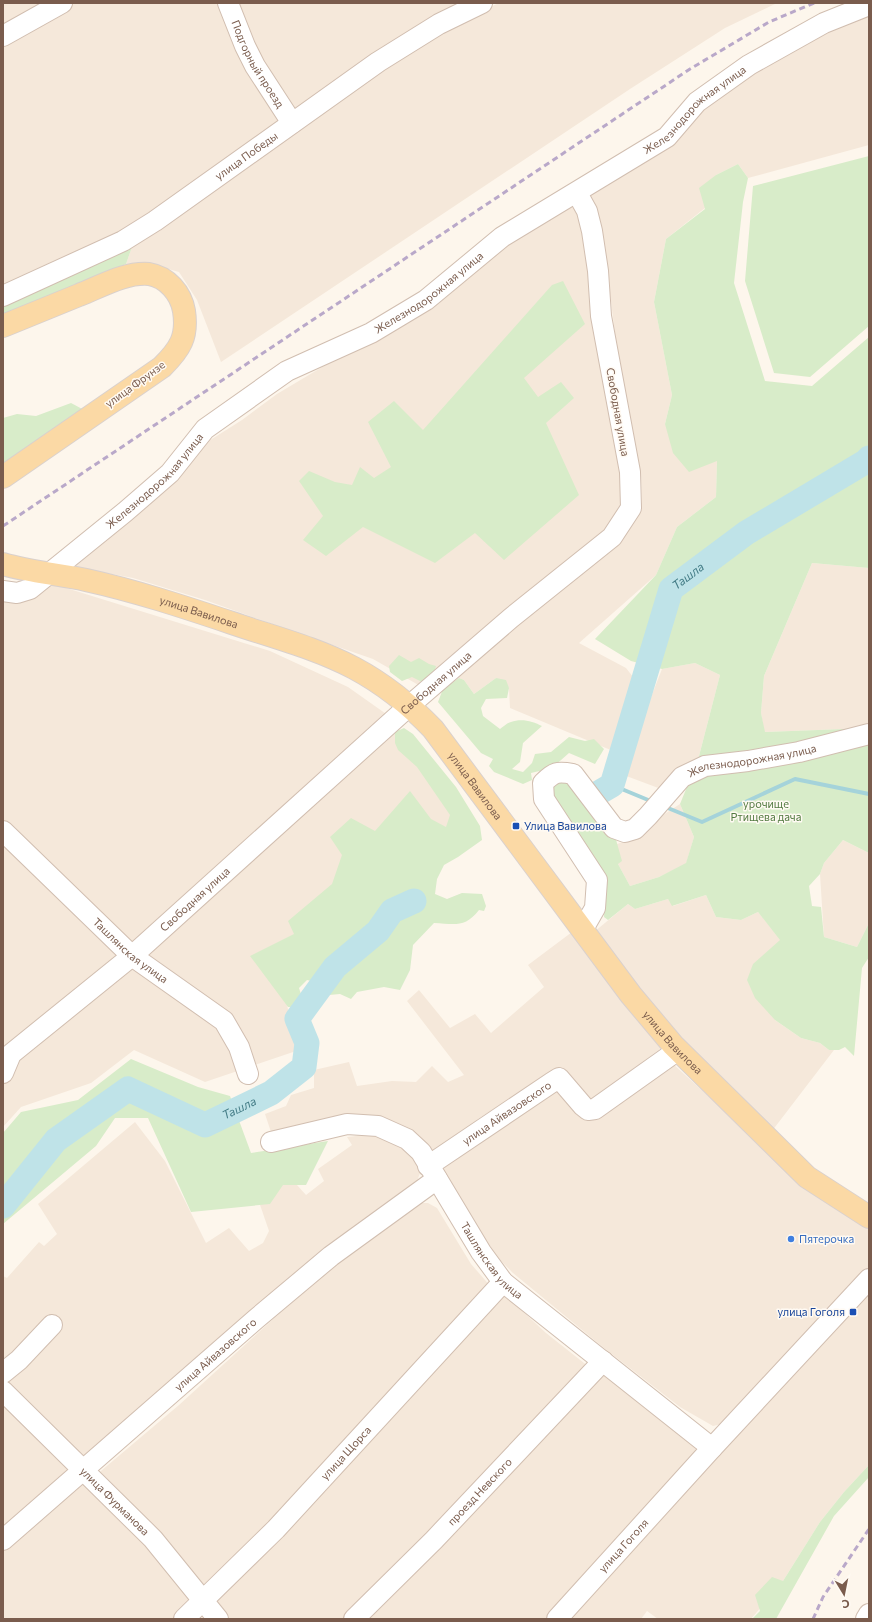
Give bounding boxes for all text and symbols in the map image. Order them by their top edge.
street label: Подгорный проезд [229,18,288,111]
street label: Железнодорожная улица [640,62,748,156]
street label: улица Победы [212,129,280,182]
street label: Железнодорожная улица [371,249,485,336]
street label: улица Фрунзе [102,357,167,410]
street label: Свободная улица [604,367,633,457]
street label: Железнодорожная улица [103,430,205,531]
water label: Ташла [669,559,706,592]
street label: улица Вавилова [158,593,240,631]
street label: Свободная улица [397,648,474,717]
street label: Железнодорожная улица [685,741,818,780]
street label: улица Вавилова [446,749,505,822]
park label: урочище Ртищева дача [731,797,801,823]
place label: Улица Вавилова [524,819,607,832]
marker: Улица Вавилова [511,821,521,831]
street label: Свободная улица [157,864,232,934]
street label: Ташлянская улица [91,915,171,985]
street label: улица Вавилова [641,1008,706,1076]
street label: улица Айвазовского [460,1078,554,1147]
water label: Ташла [220,1093,258,1122]
street label: Ташлянская улица [458,1219,526,1301]
place label: Пятерочка [799,1232,854,1245]
marker: Пятерочка [786,1234,796,1244]
place label: улица Гоголя [777,1305,845,1318]
marker: улица Гоголя [848,1307,858,1317]
street label: улица Айвазовского [171,1315,259,1393]
street label: улица Щорса [318,1423,373,1482]
street label: проезд Невского [444,1455,515,1528]
street label: улица Фурманова [78,1464,152,1538]
street label: улица Гоголя [596,1516,651,1575]
north arrow [824,1574,864,1614]
text: С [841,1597,851,1611]

